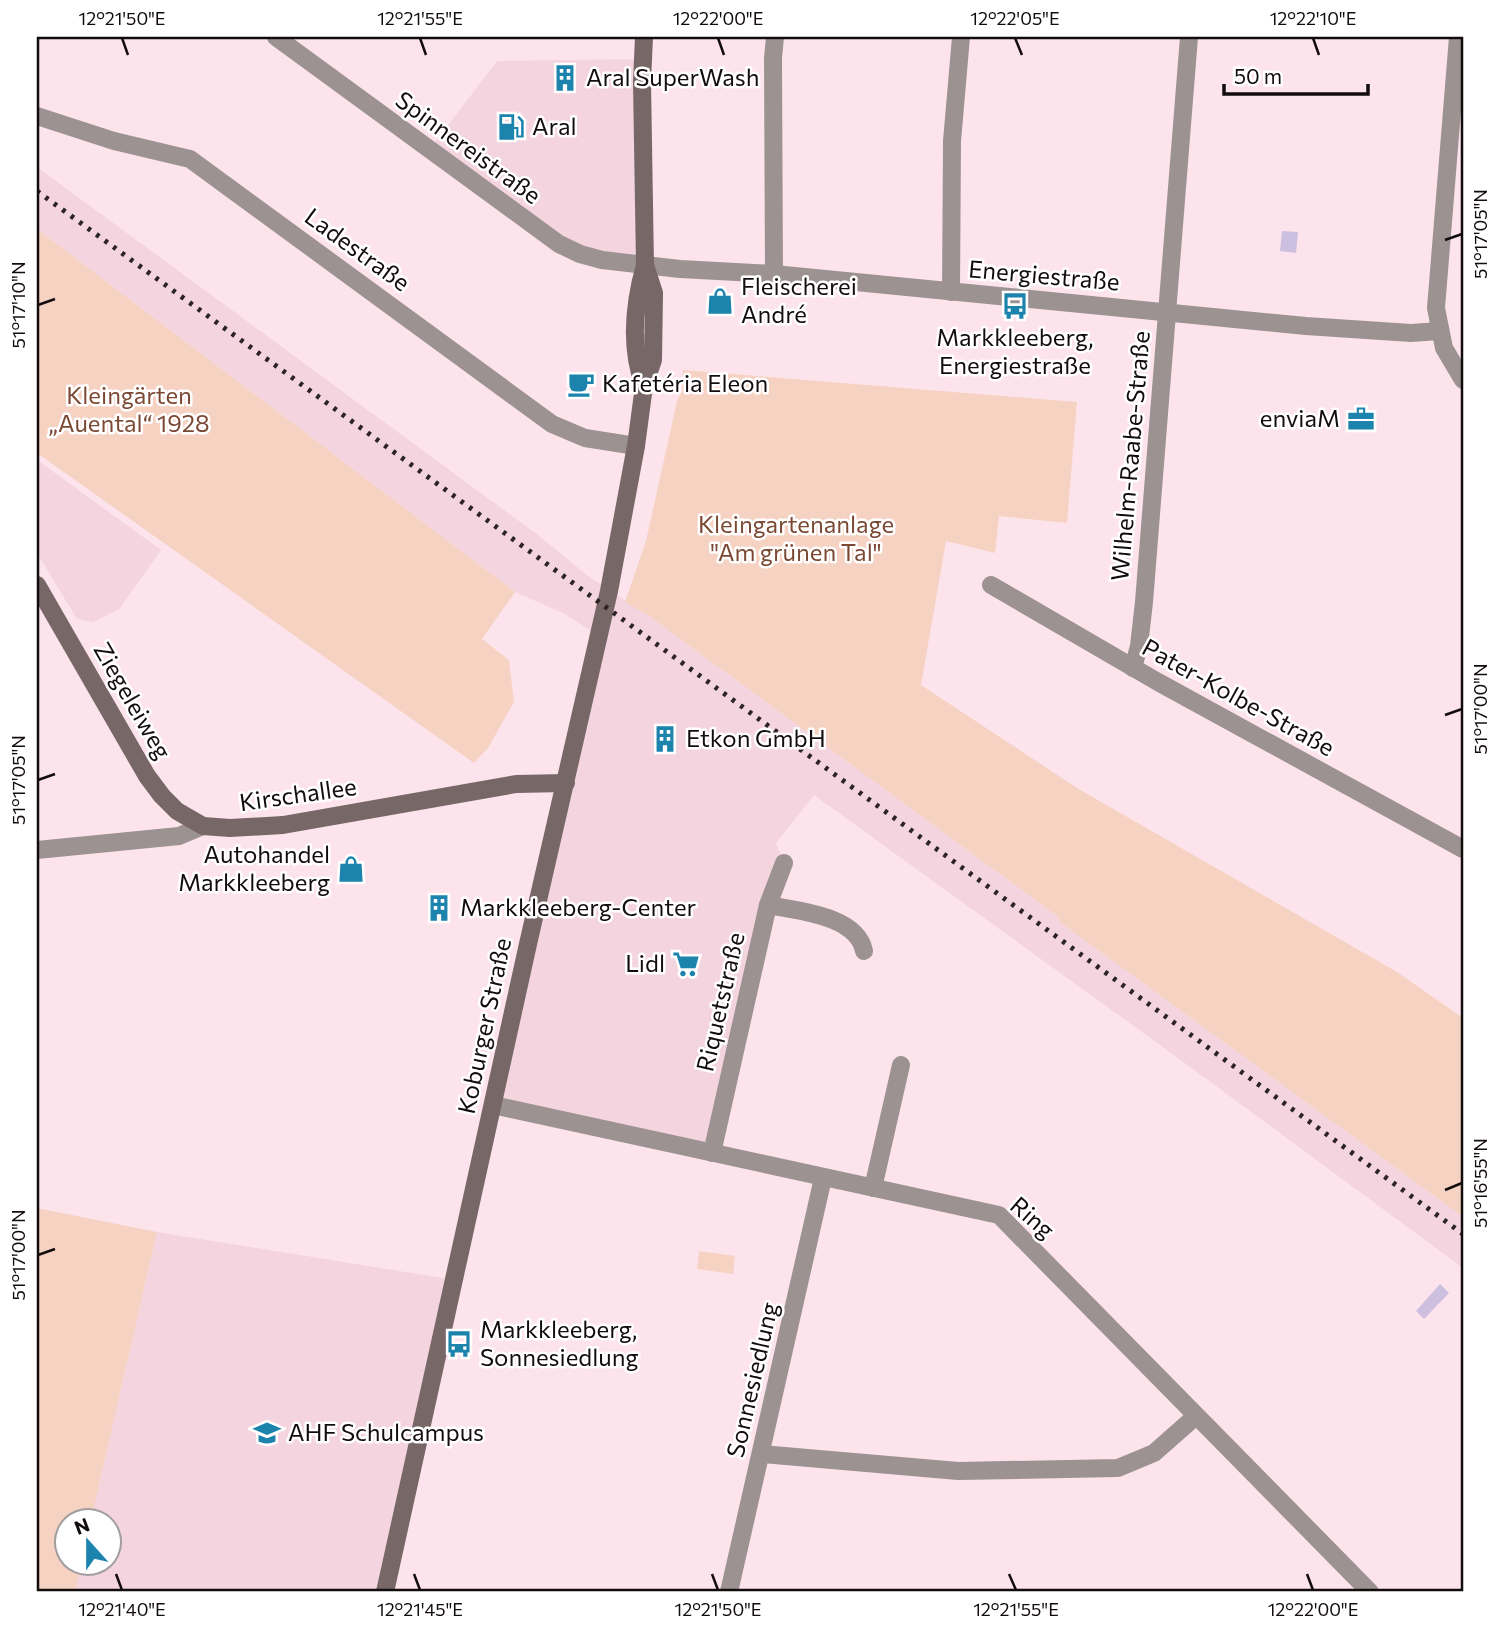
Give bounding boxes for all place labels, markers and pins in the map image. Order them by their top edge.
place label: Aral SuperWash [586,62,760,91]
building icon: Aral SuperWash [550,63,580,93]
place label: Aral [532,111,577,140]
fuel station icon: Aral [496,112,526,142]
place label: Fleischerei André [741,271,857,328]
shop icon: Fleischerei André [705,286,735,316]
bus stop icon: Markkleeberg, Energiestraße [1000,291,1030,321]
place label: Markkleeberg, Energiestraße [936,322,1094,379]
place label: Kafetéria Eleon [602,368,768,397]
cafe icon: Kafetéria Eleon [566,369,596,399]
place label: enviaM [1260,403,1340,432]
office icon: enviaM [1346,404,1376,434]
place label: Etkon GmbH [686,723,826,752]
building icon: Etkon GmbH [650,724,680,754]
place label: Autohandel Markkleeberg [178,839,330,896]
shop icon: Autohandel Markkleeberg [336,854,366,884]
place label: Markkleeberg-Center [460,892,697,921]
building icon: Markkleeberg-Center [424,893,454,923]
place label: Lidl [625,948,665,977]
supermarket icon: Lidl [671,949,701,979]
place label: Markkleeberg, Sonnesiedlung [480,1314,638,1371]
bus stop icon: Markkleeberg, Sonnesiedlung [444,1329,474,1359]
place label: AHF Schulcampus [288,1417,484,1446]
school or university icon: AHF Schulcampus [252,1418,282,1448]

